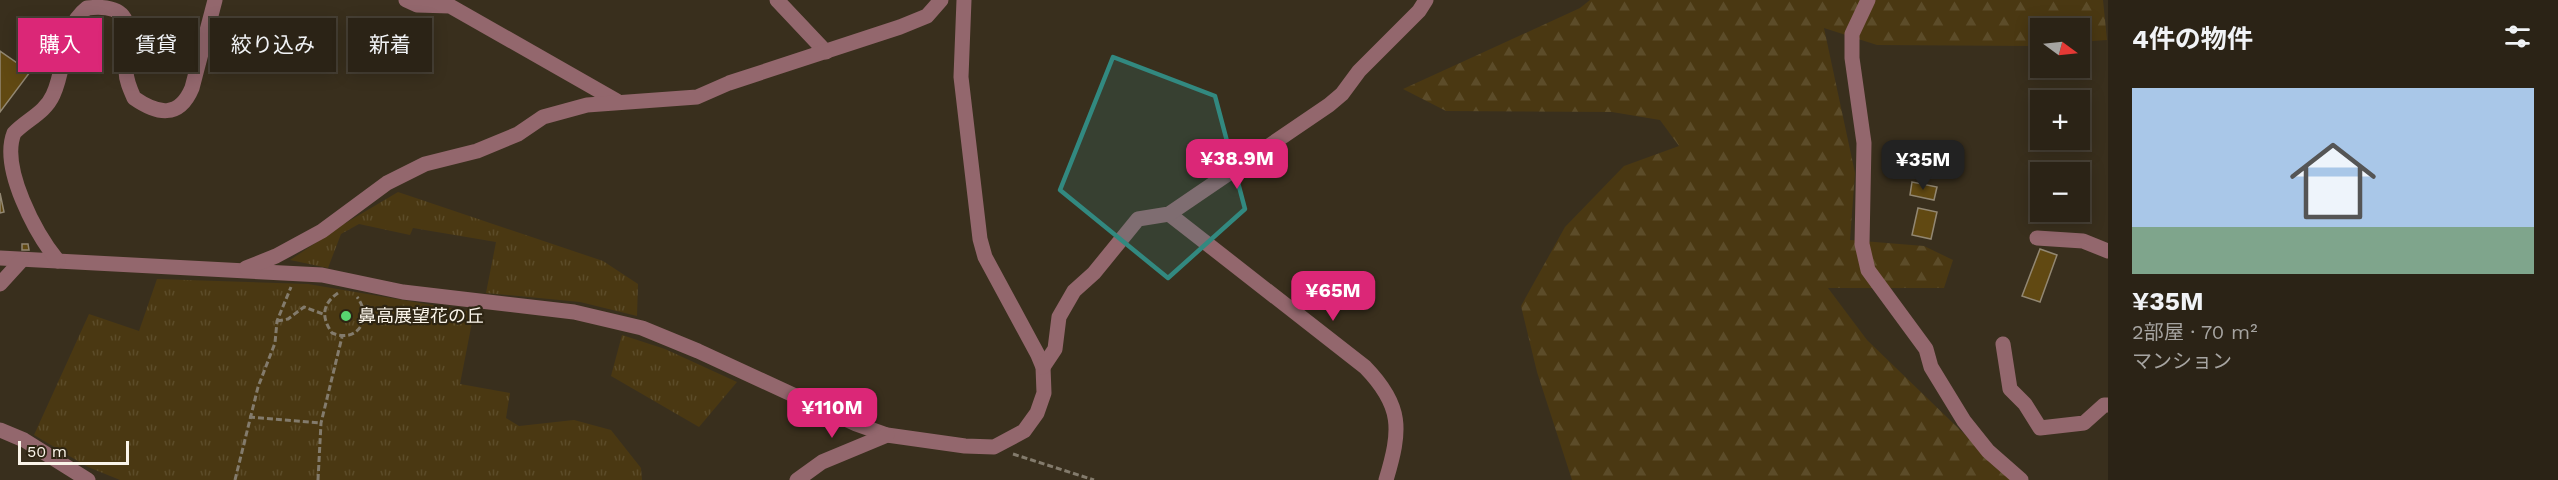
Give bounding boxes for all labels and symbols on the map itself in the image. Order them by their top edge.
north arrow [2030,18,2090,78]
pin: ¥38.9M [1188,139,1286,190]
pin: ¥35M [1887,140,1959,191]
pin: ¥65M [1297,271,1369,322]
place label: 鼻高展望花の丘 [358,305,484,326]
marker: 鼻高展望花の丘 [339,309,353,323]
pin: ¥110M [790,388,874,439]
scale bar [18,438,129,466]

